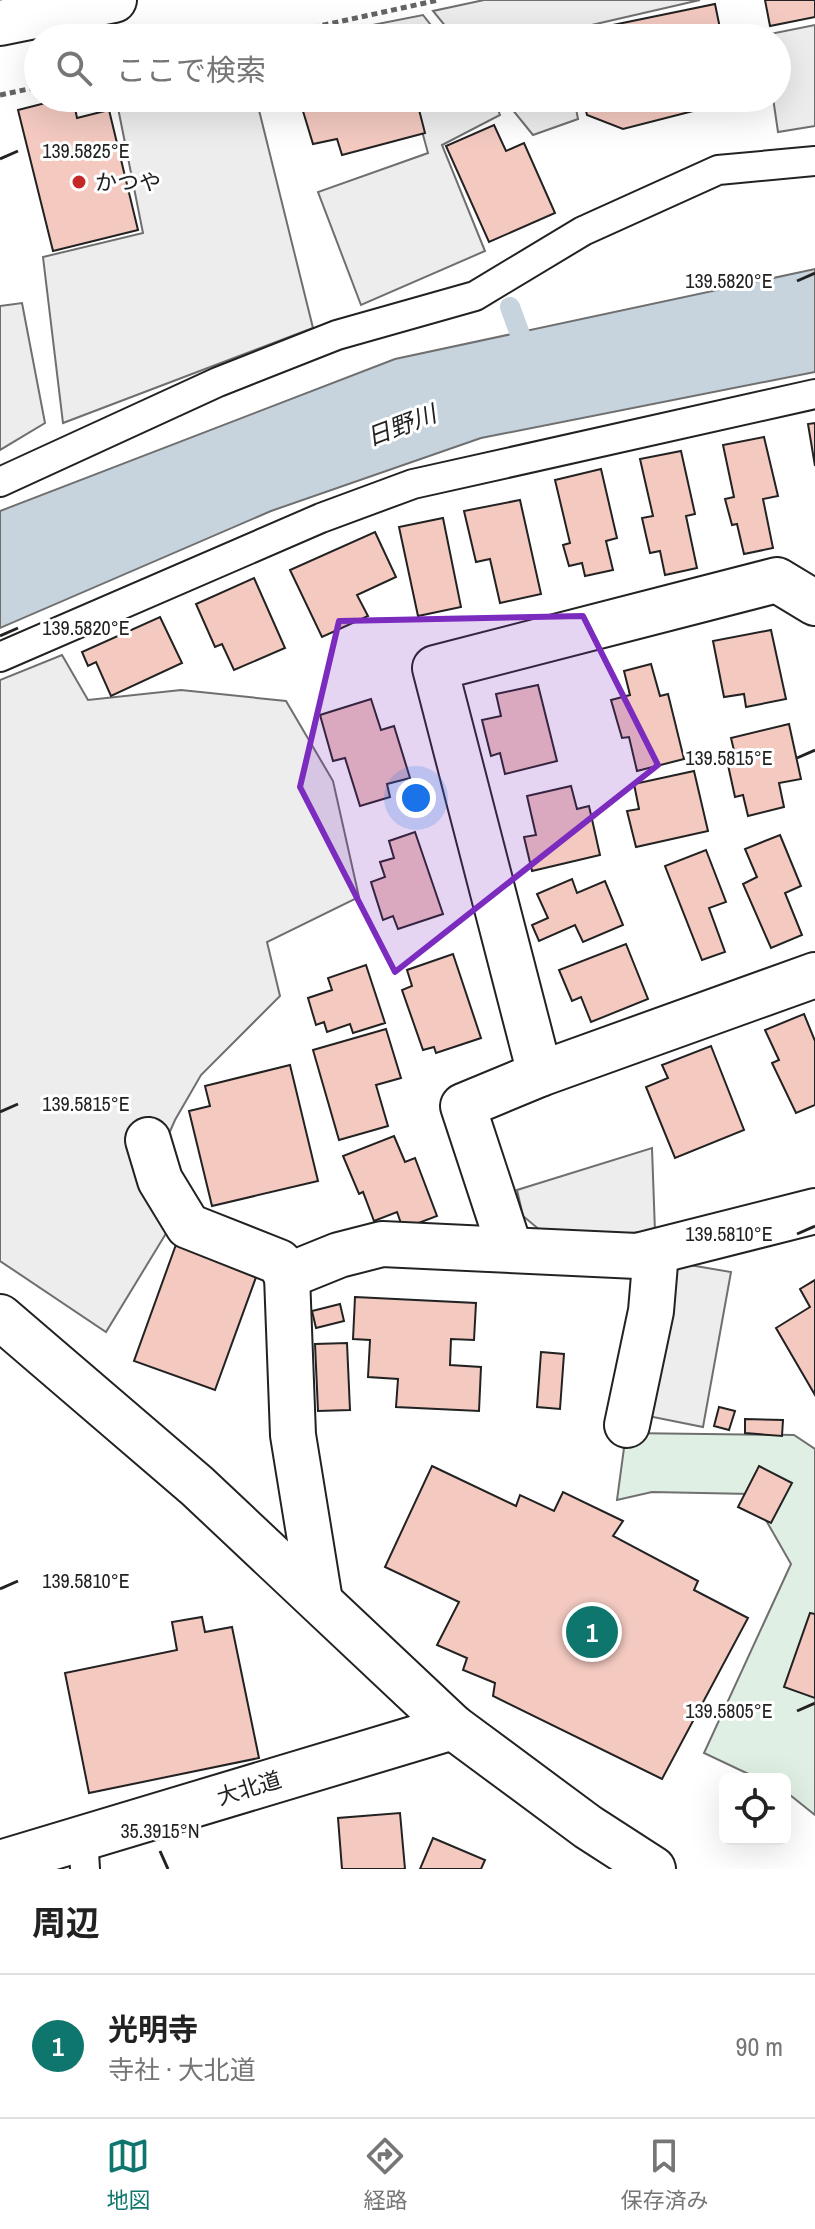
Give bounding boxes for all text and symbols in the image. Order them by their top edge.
search box [24,24,791,112]
icon: search [52,46,96,90]
text: ここで検索 [116,50,266,90]
text: 139.5825°E [42,137,130,164]
place label: かつや [95,167,161,197]
marker: かつや [70,173,88,191]
text: 139.5820°E [685,267,773,294]
water label: 日野川 [362,396,443,453]
text: 139.5820°E [42,614,130,641]
text: 139.5815°E [685,744,773,771]
your location [396,778,436,818]
text: 139.5815°E [42,1090,130,1117]
text: 139.5810°E [685,1220,773,1247]
text: 139.5810°E [42,1567,130,1594]
pin: 1 [566,1602,618,1662]
text: 139.5805°E [685,1697,773,1724]
street label: 大北道 [213,1764,285,1812]
map controls [719,1773,791,1845]
button: locate [719,1773,791,1845]
text: 35.3915°N [120,1817,200,1844]
text: 周辺 [32,1900,100,1946]
text: 光明寺 [108,2009,198,2049]
text: 1 [52,2029,64,2064]
text: 90 m [736,2029,783,2064]
text: 寺社 · 大北道 [108,2052,256,2087]
tab: 地図 [106,2134,151,2215]
tab: 経路 [363,2134,408,2215]
tab: 保存済み [620,2134,709,2215]

